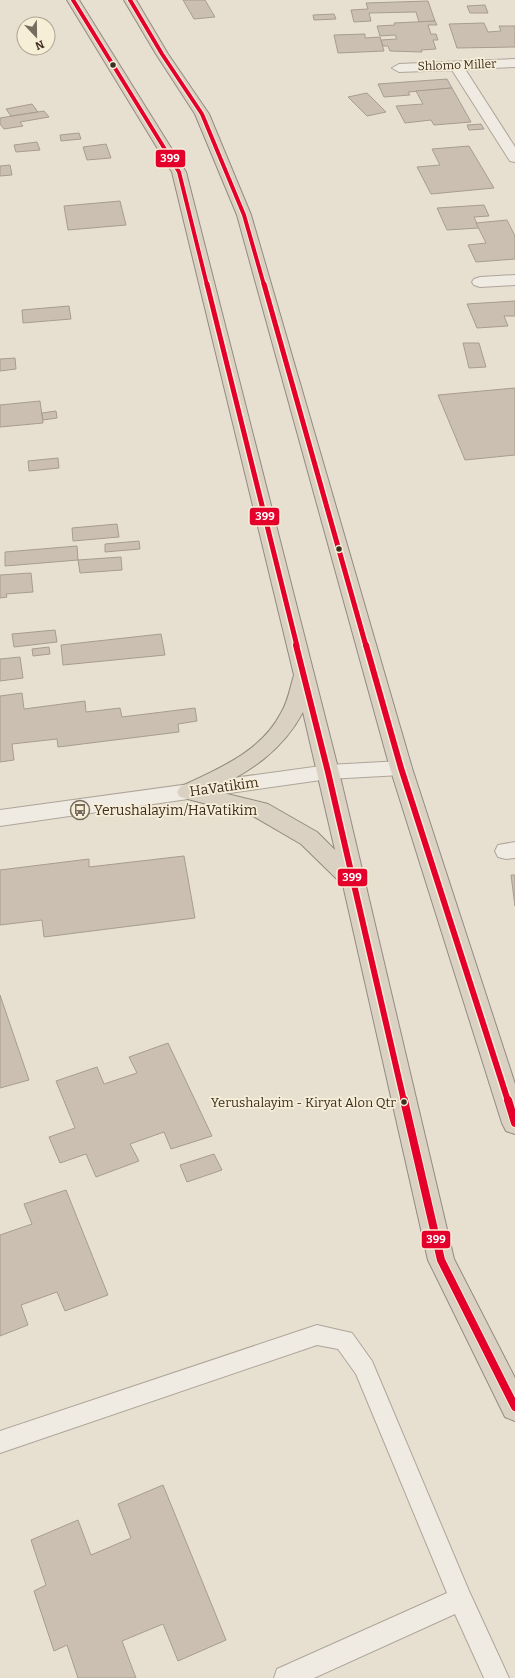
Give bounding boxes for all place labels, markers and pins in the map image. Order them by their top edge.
unlabelled marker [108,60,118,70]
unlabelled marker [334,544,344,554]
bus stop icon: Yerushalayim/HaVatikim [69,799,91,821]
place label: Yerushalayim/HaVatikim [94,802,258,819]
place label: Yerushalayim - Kiryat Alon Qtr [211,1095,396,1110]
marker: Yerushalayim - Kiryat Alon Qtr [399,1097,409,1107]

